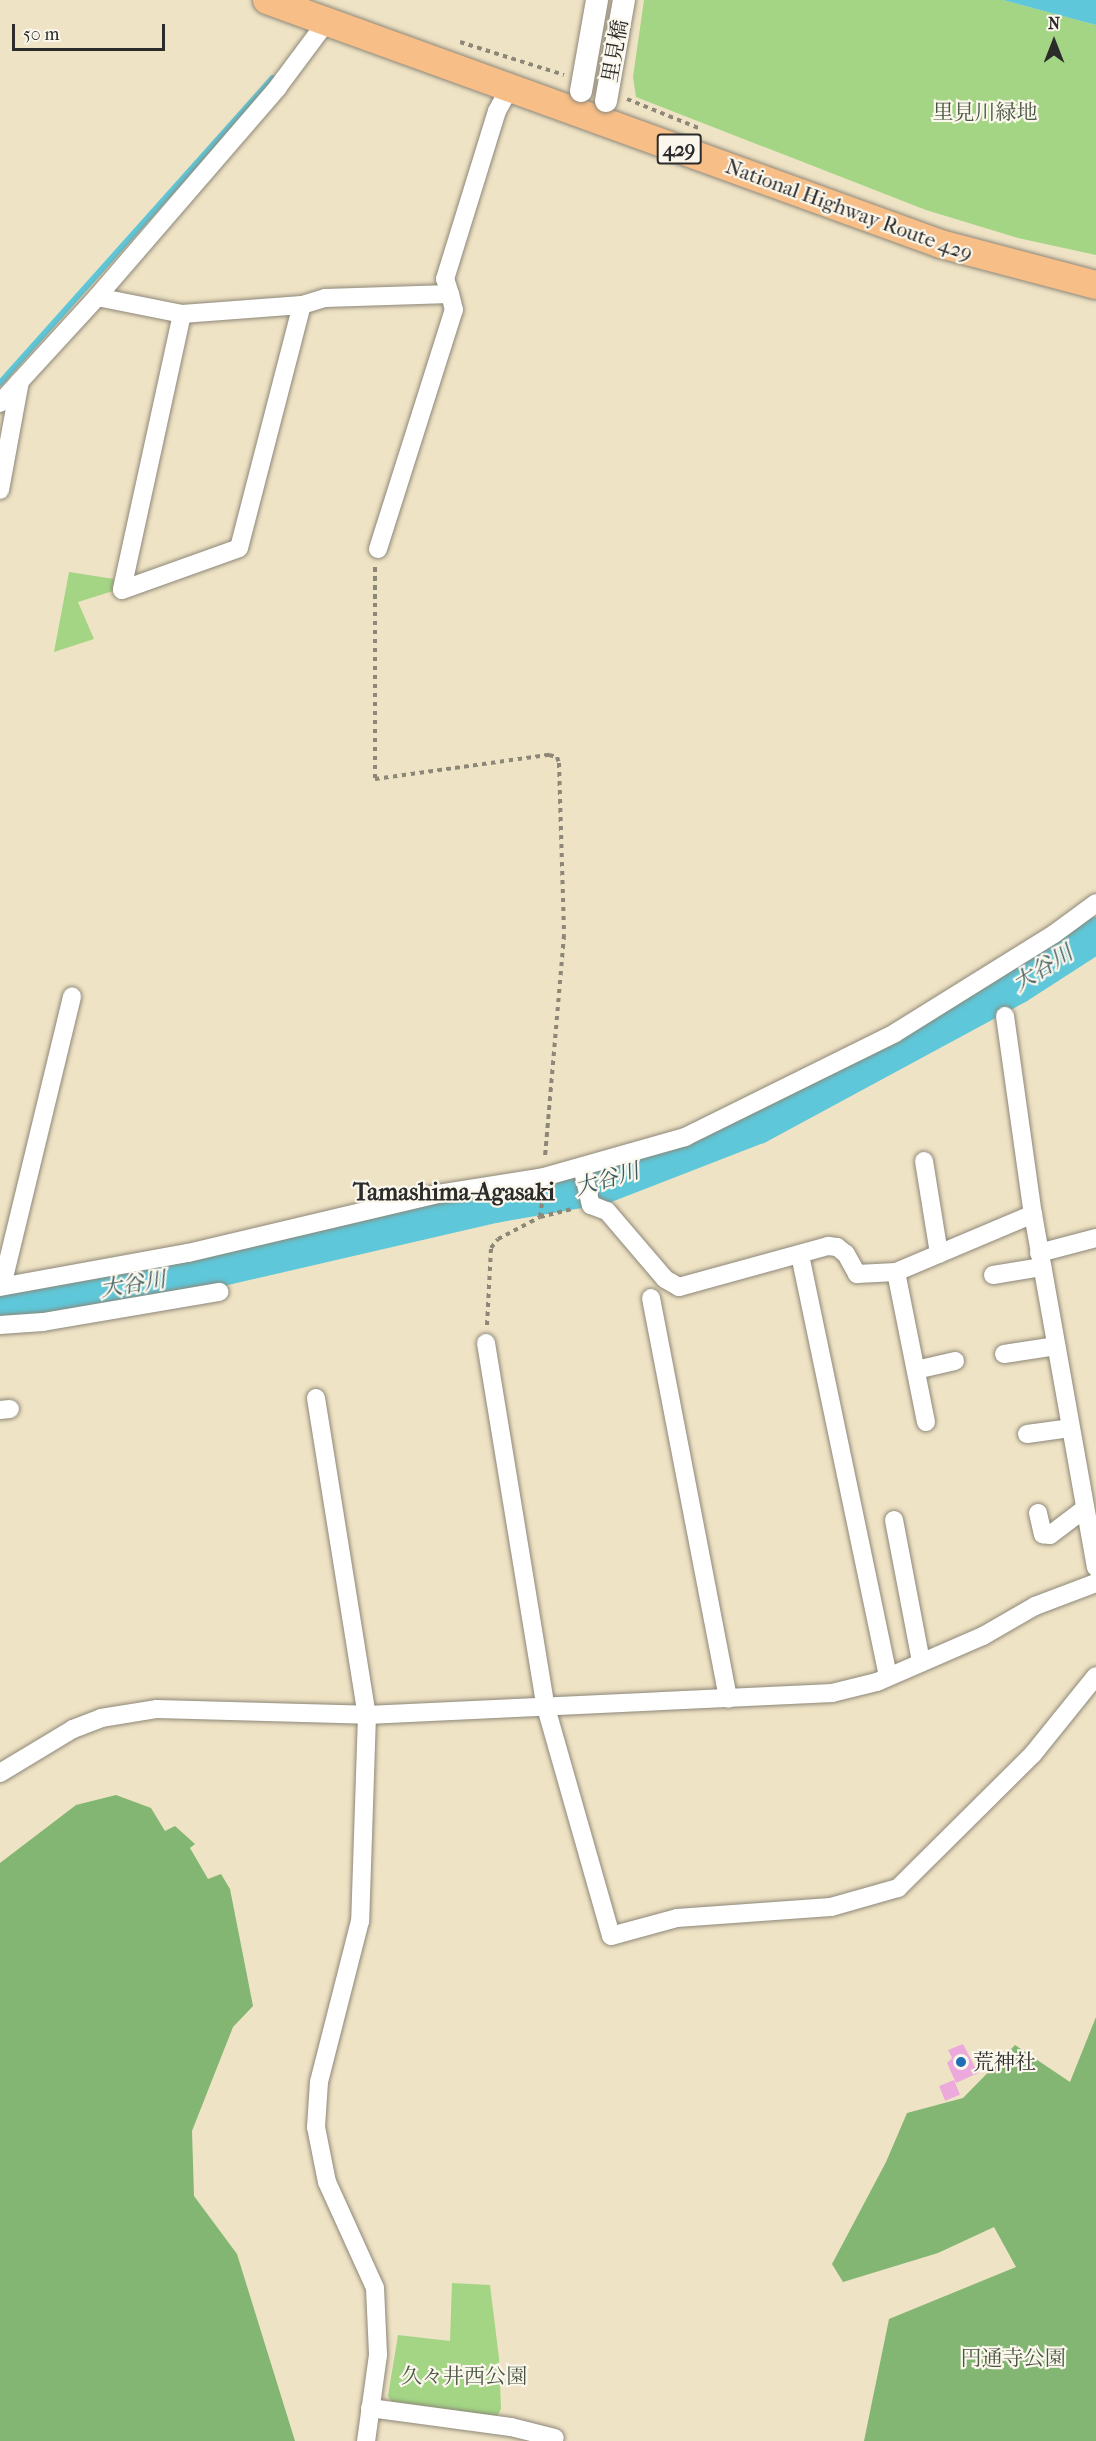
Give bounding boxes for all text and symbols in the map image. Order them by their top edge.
scale bar [15,12,168,50]
north arrow [1024,12,1084,72]
text: N [1048,14,1060,33]
street label: 里見橋 [597,18,633,84]
text: 50 m [23,24,59,45]
park label: 里見川緑地 [933,99,1037,125]
road number: 429 [656,132,702,166]
street label: National Highway Route 429 [722,154,976,266]
water label: 大谷川 [1008,940,1078,998]
water label: 大谷川 [572,1158,642,1202]
district label: Tamashima-Agasaki [353,1179,555,1207]
water label: 大谷川 [98,1267,168,1303]
place label: 荒神社 [973,2049,1036,2075]
marker: 荒神社 [954,2055,968,2069]
park label: 円通寺公園 [961,2345,1065,2371]
park label: 久々井西公園 [401,2363,527,2389]

